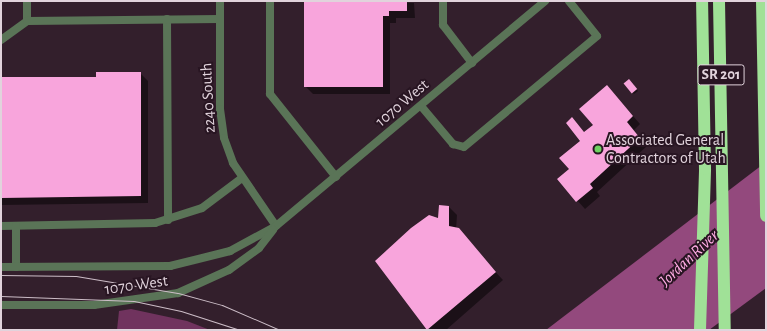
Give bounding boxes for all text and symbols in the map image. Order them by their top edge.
road number: SR 201 [697,62,745,88]
street label: 2240 South [197,63,219,133]
street label: 1070 West [371,75,433,131]
place label: Associated General Contractors of Utah [606,130,726,168]
marker: Associated General Contractors of Utah [593,144,603,154]
water label: Jordan River [655,225,723,291]
street label: 1070 West [103,271,169,299]

